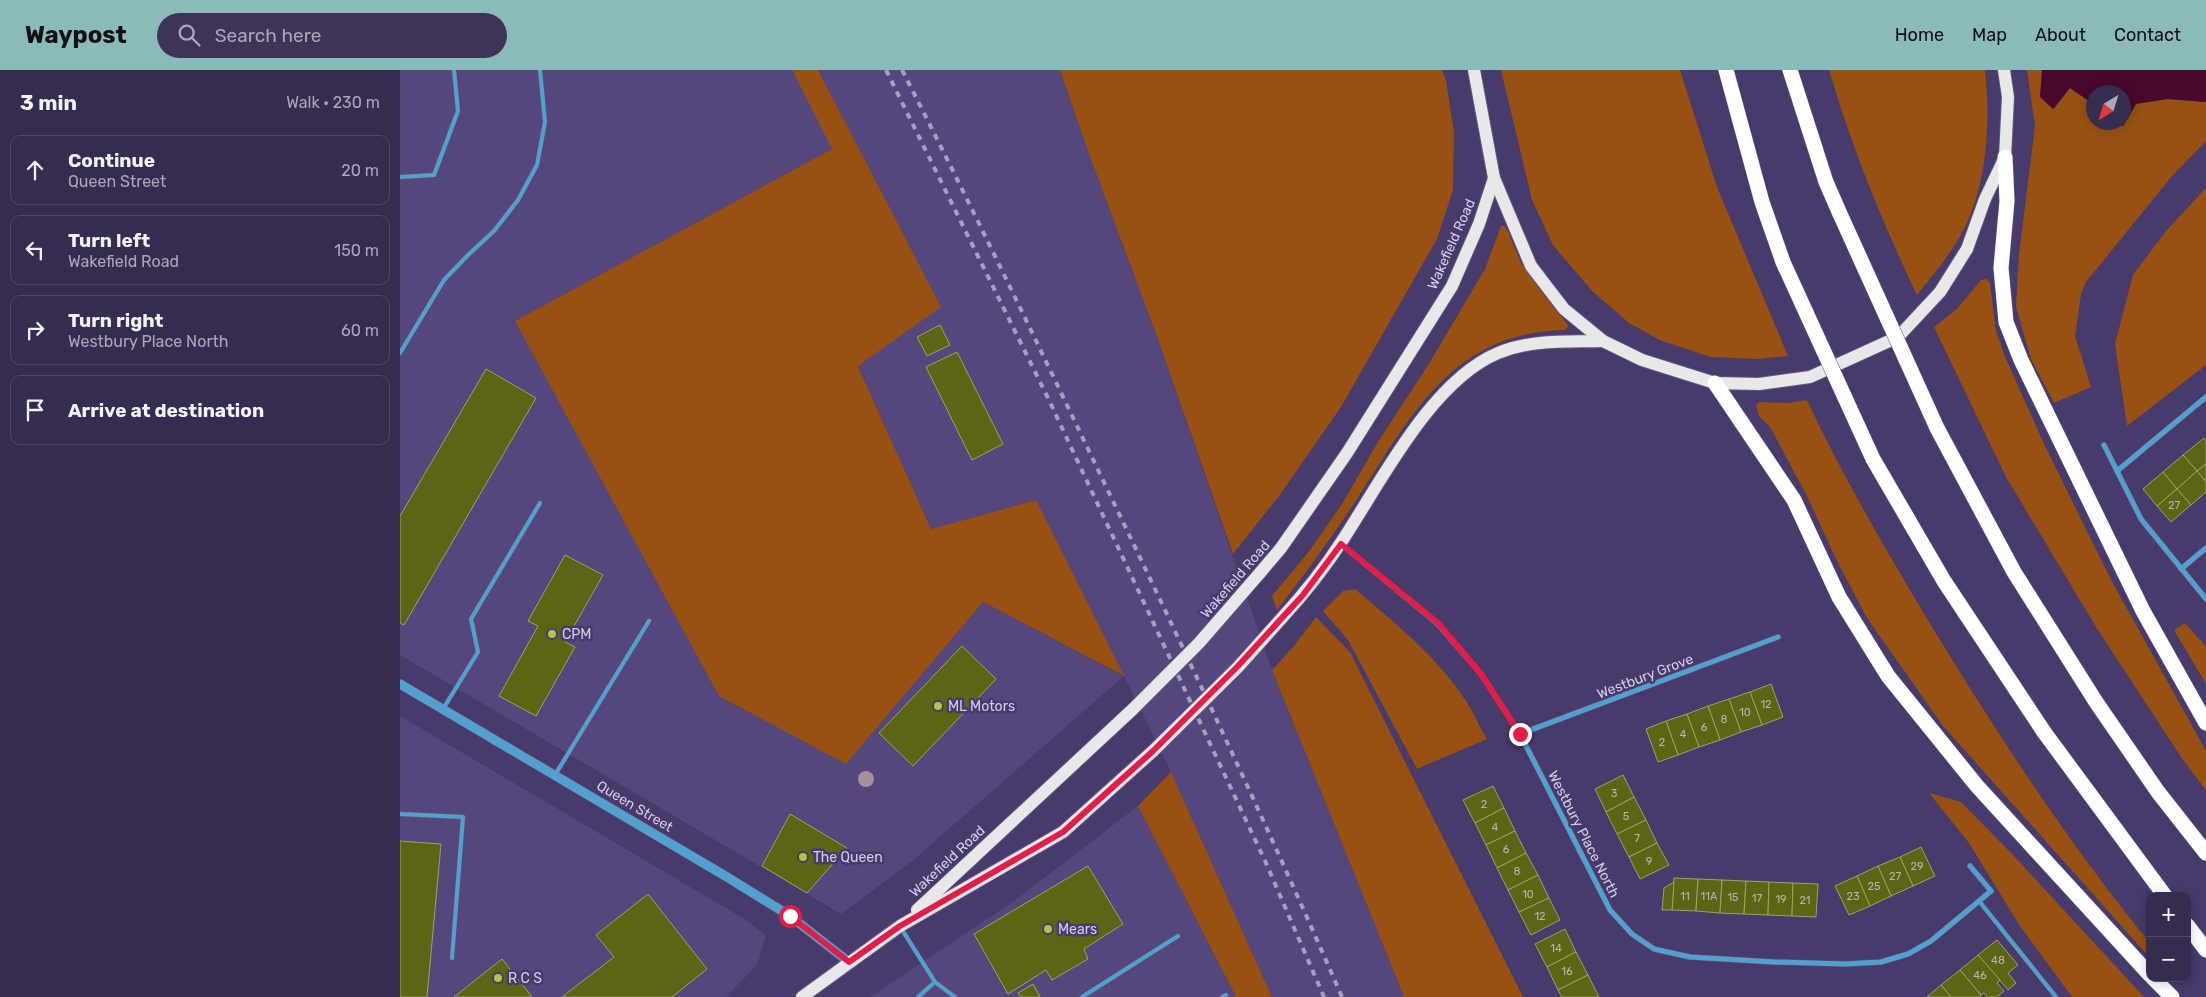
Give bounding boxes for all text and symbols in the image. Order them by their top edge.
search box [157,13,507,58]
text: Waypost [25,21,127,49]
icon: search [175,21,203,49]
text: Search here [215,24,321,47]
text: Home [1895,24,1944,46]
text: Map [1972,24,2007,46]
text: About [2035,24,2086,46]
text: Contact [2114,24,2181,46]
north arrow [2086,85,2131,130]
text: 3 min [20,90,77,115]
text: Walk · 230 m [286,93,380,112]
text: Continue [68,149,155,172]
icon: ahead [21,156,49,184]
text: 20 m [341,161,379,180]
text: Queen Street [68,172,166,191]
street label: Wakefield Road [1424,196,1479,292]
text: Turn left [68,229,150,252]
icon: left [21,236,49,264]
text: 150 m [334,241,379,260]
text: Wakefield Road [68,252,179,271]
text: Turn right [68,309,163,332]
icon: right [21,316,49,344]
text: 60 m [341,321,379,340]
text: Westbury Place North [68,332,229,351]
icon: arrive [21,396,49,424]
text: Arrive at destination [68,399,264,422]
house number: 27 [2168,499,2180,512]
street label: Wakefield Road [1197,537,1274,622]
place label: CPM [562,626,591,643]
marker: CPM [546,628,558,640]
street label: Westbury Grove [1594,650,1696,703]
place label: ML Motors [948,698,1015,715]
house number: 12 [1760,698,1772,711]
marker: ML Motors [932,700,944,712]
house number: 10 [1739,706,1751,719]
house number: 8 [1721,713,1728,726]
house number: 6 [1701,721,1708,734]
route end [1509,723,1532,746]
house number: 4 [1680,728,1687,741]
house number: 2 [1659,736,1665,749]
street label: Westbury Place North [1544,768,1623,901]
street label: Queen Street [594,777,676,836]
house number: 3 [1611,787,1618,800]
house number: 2 [1481,798,1487,811]
house number: 5 [1623,810,1630,823]
house number: 4 [1492,821,1499,834]
street label: Wakefield Road [906,822,989,901]
house number: 7 [1634,832,1640,845]
house number: 6 [1503,843,1510,856]
place label: The Queen [813,849,883,866]
marker: The Queen [797,851,809,863]
house number: 9 [1646,855,1652,868]
house number: 29 [1911,860,1923,873]
house number: 8 [1514,865,1521,878]
house number: 27 [1889,870,1901,883]
house number: 25 [1868,880,1881,893]
house number: 10 [1522,888,1534,901]
house number: 11 [1680,890,1690,903]
house number: 11A [1701,890,1718,903]
house number: 23 [1846,890,1860,903]
house number: 15 [1727,891,1739,904]
house number: 17 [1752,892,1763,905]
map controls [2146,892,2191,982]
button: + [2146,892,2191,937]
house number: 19 [1775,893,1787,906]
house number: 21 [1799,894,1811,907]
route start [779,905,802,928]
house number: 12 [1534,910,1546,923]
place label: Mears [1058,921,1097,938]
marker: Mears [1042,923,1054,935]
button: − [2146,937,2191,982]
house number: 14 [1550,942,1562,955]
house number: 48 [1991,954,2005,967]
house number: 16 [1561,965,1573,978]
house number: 46 [1973,969,1987,982]
place label: R C S [508,970,542,987]
marker: R C S [492,972,504,984]

